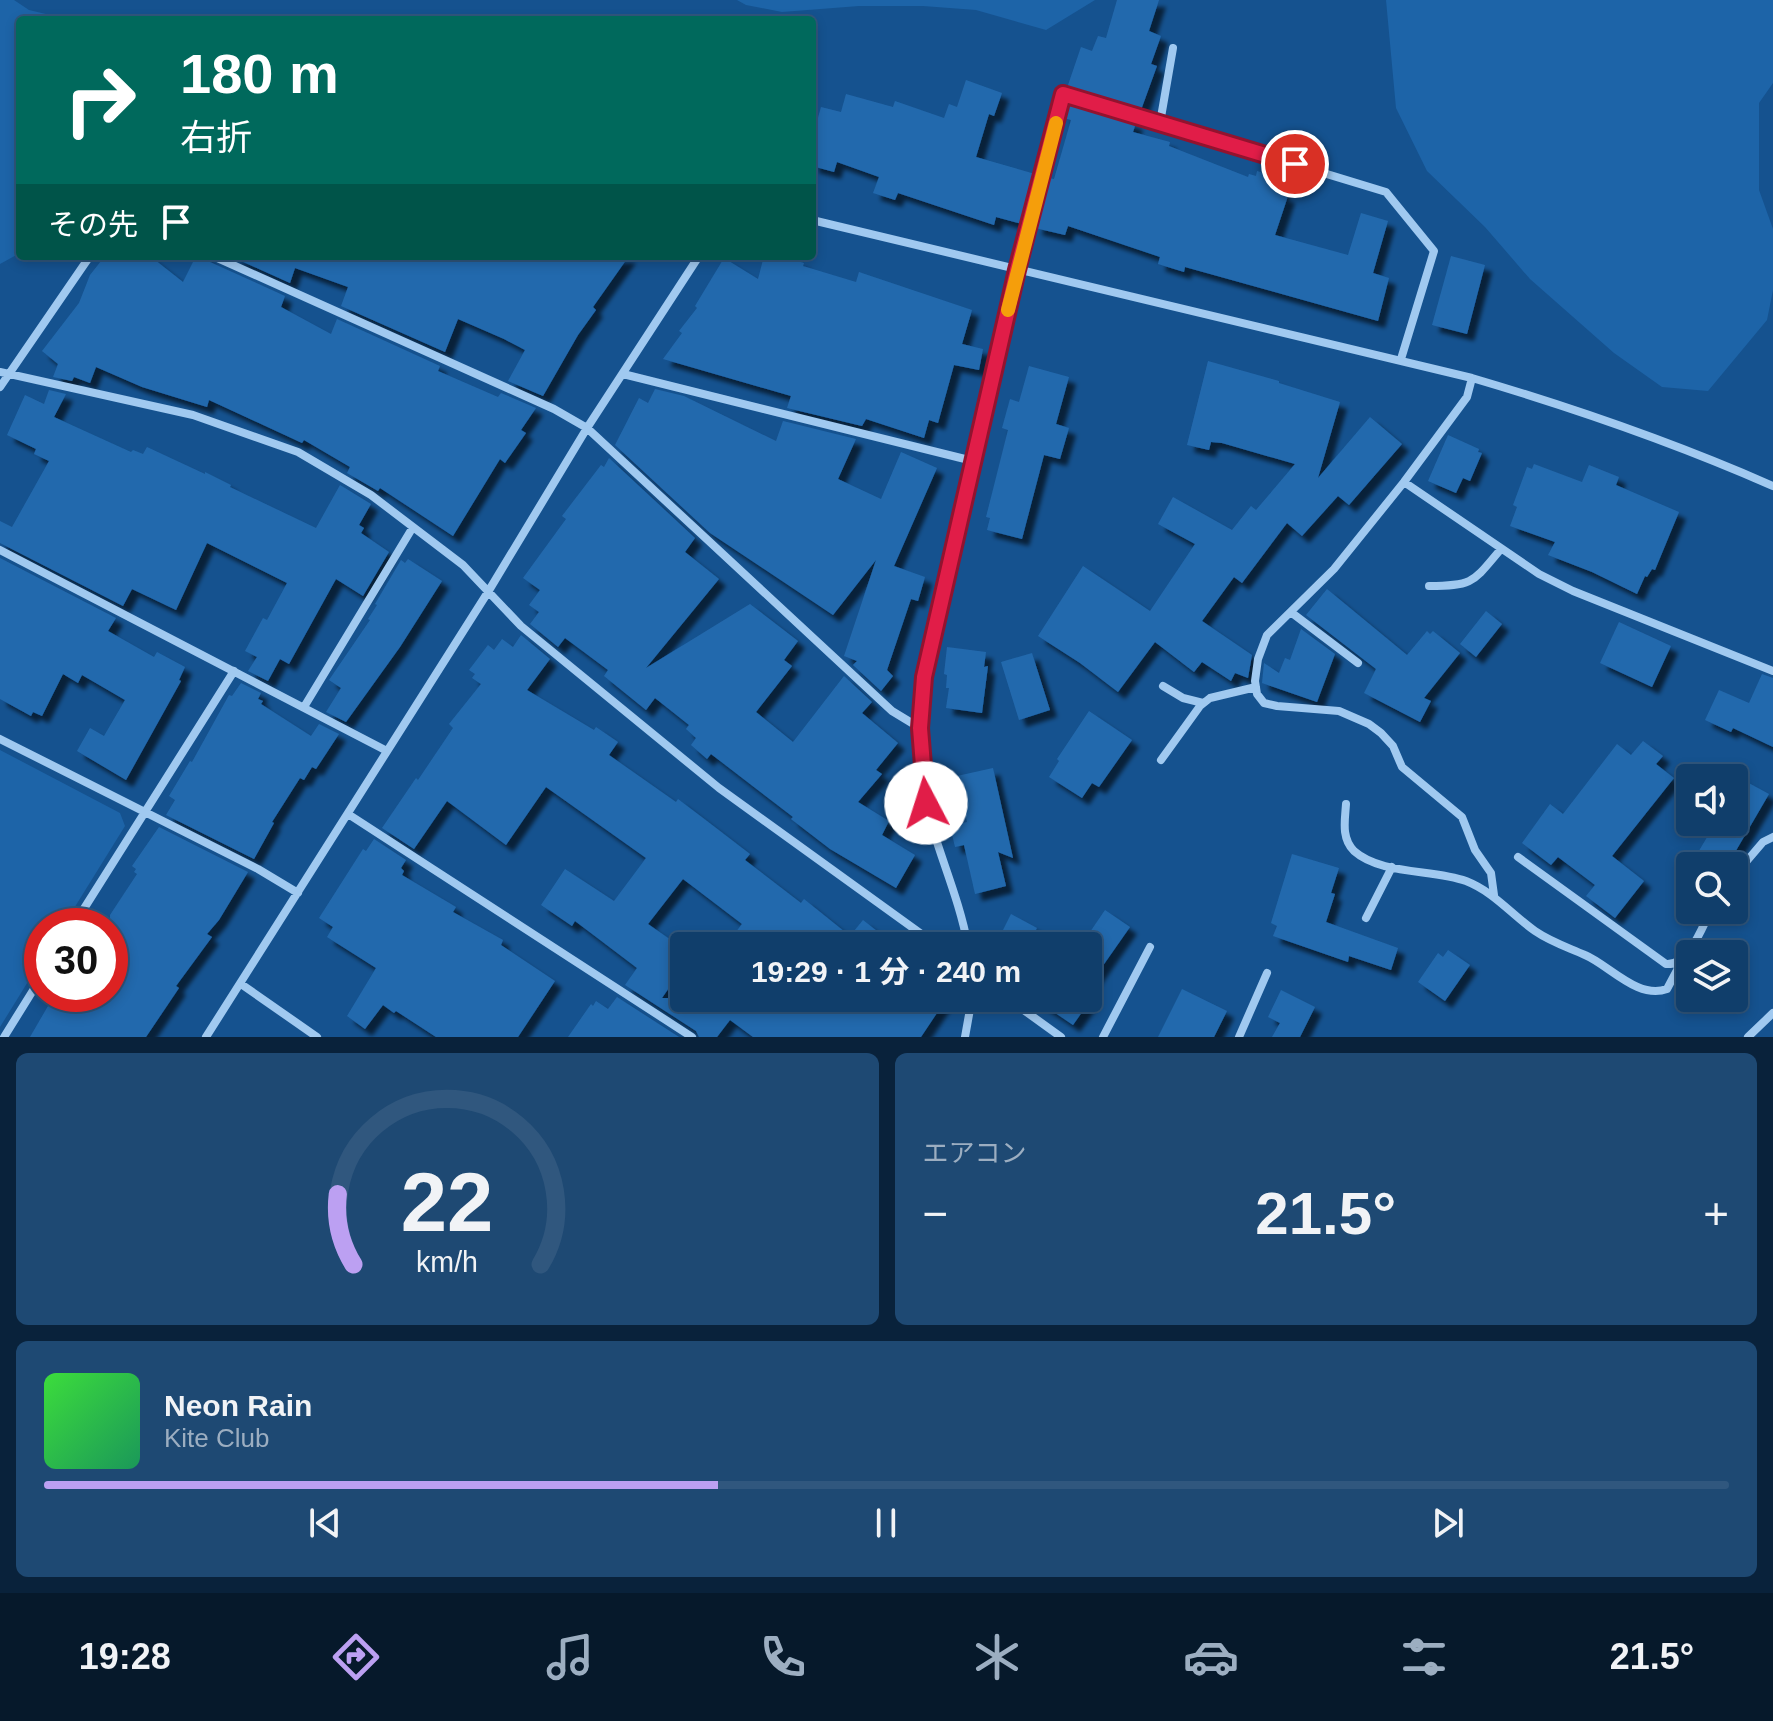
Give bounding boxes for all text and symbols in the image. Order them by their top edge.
text: 180 m [180,42,339,105]
icon: right [48,48,152,152]
text: 右折 [180,117,252,158]
pin [1261,130,1329,198]
icon: arrive [1273,142,1317,186]
icon: arrive [154,200,198,244]
text: その先 [48,208,138,241]
position arrow [884,761,968,845]
map controls [1676,764,1748,1012]
button: sound [1676,764,1748,836]
button: search [1676,852,1748,924]
speed limit sign: 30 [24,908,128,1012]
button: layers [1676,940,1748,1012]
text: 19:29 · 1 分 · 240 m [751,955,1021,988]
text: エアコン [923,1138,1027,1168]
text: 22 [401,1156,494,1249]
text: 21.5° [1255,1180,1396,1247]
text: − [923,1189,948,1238]
text: + [1703,1189,1729,1238]
text: km/h [416,1246,478,1278]
text: Neon Rain [164,1389,312,1422]
text: Kite Club [164,1423,270,1453]
icon: previous [303,1501,347,1545]
icon: pause [864,1501,908,1545]
icon: next [1426,1501,1470,1545]
icon: directions [328,1629,384,1685]
icon: music [542,1629,598,1685]
icon: phone [755,1629,811,1685]
icon: climate [969,1629,1025,1685]
icon: car [1183,1629,1239,1685]
icon: filters [1396,1629,1452,1685]
text: 19:28 [79,1636,171,1677]
text: 21.5° [1610,1636,1694,1677]

